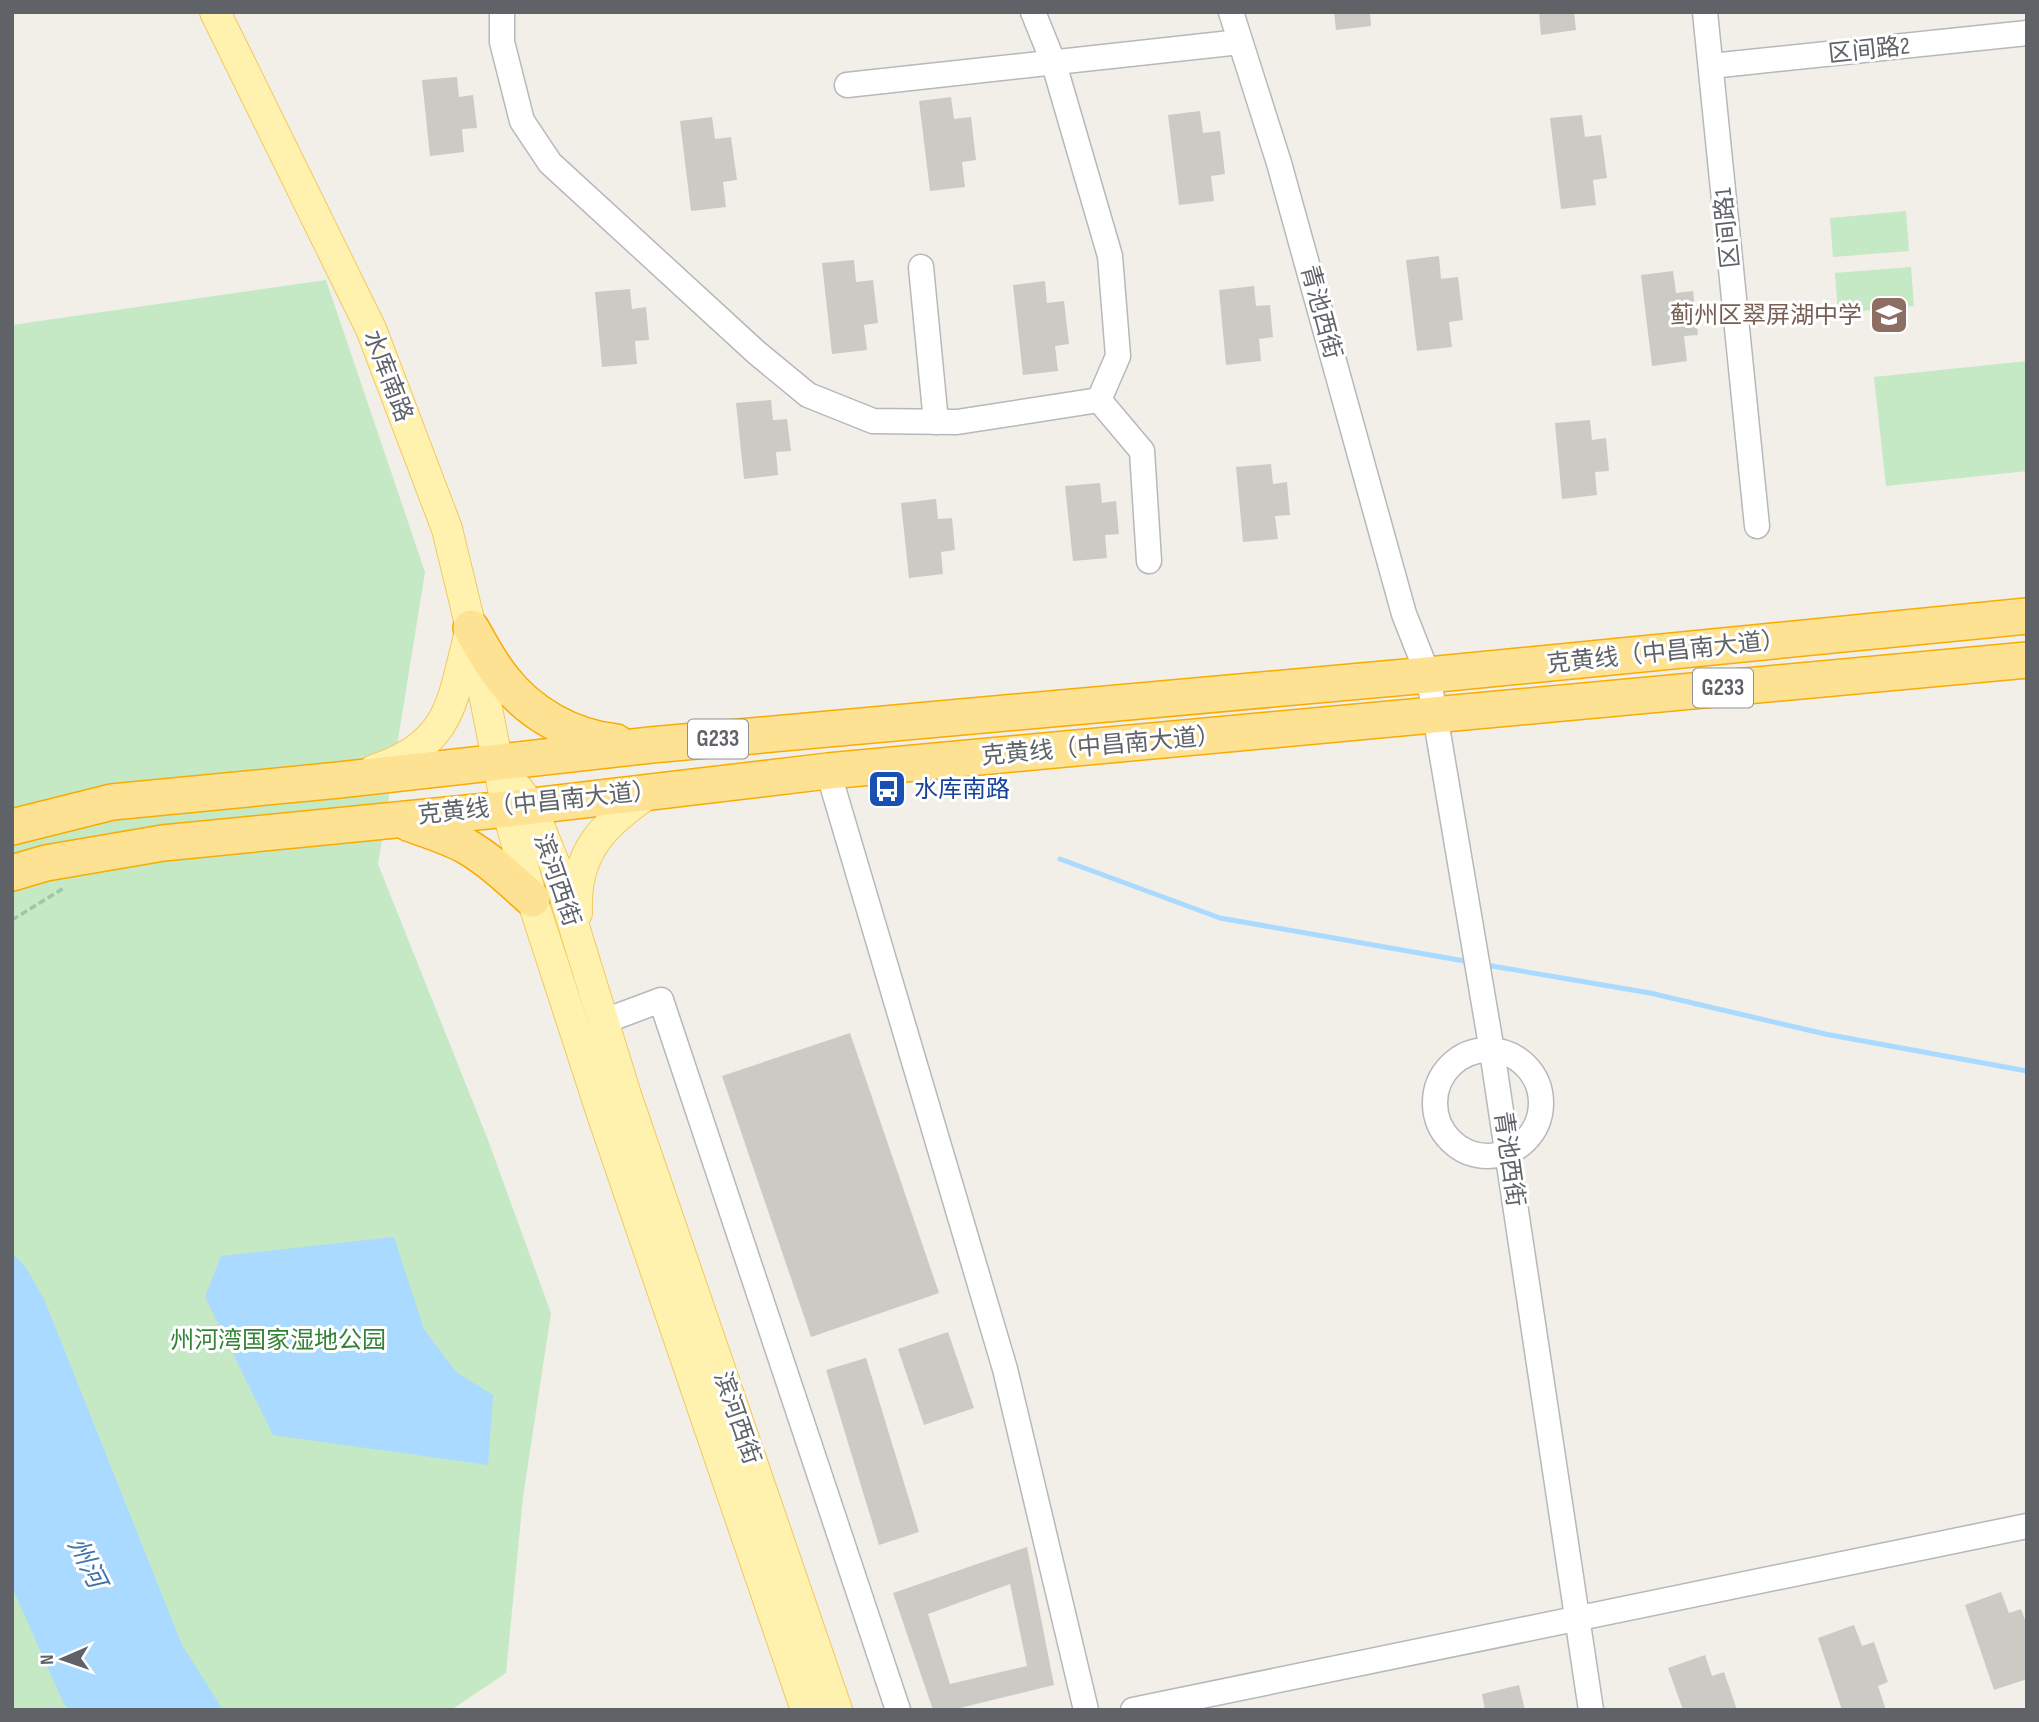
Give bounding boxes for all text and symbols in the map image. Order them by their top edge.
street label: 区间路2 [1827,31,1911,69]
street label: 区间路1 [1708,186,1746,269]
street label: 青池西街 [1295,262,1347,362]
school or university icon: 蓟州区翠屏湖中学 [1868,294,1910,336]
place label: 蓟州区翠屏湖中学 [1670,301,1862,330]
street label: 水库南路 [357,326,419,426]
street label: 克黄线（中昌南大道） [1545,625,1787,679]
road number: G233 [1693,668,1753,708]
road number: G233 [688,720,748,758]
street label: 克黄线（中昌南大道） [980,721,1222,771]
bus stop icon: 水库南路 [866,768,908,810]
place label: 水库南路 [914,775,1010,804]
street label: 克黄线（中昌南大道） [416,776,658,830]
street label: 滨河西街 [528,830,586,930]
street label: 青池西街 [1488,1109,1530,1209]
park label: 州河湾国家湿地公园 [170,1326,386,1355]
street label: 滨河西街 [708,1368,766,1468]
water label: 州河 [60,1533,114,1598]
north arrow [28,1624,98,1694]
text: N [36,1654,59,1665]

